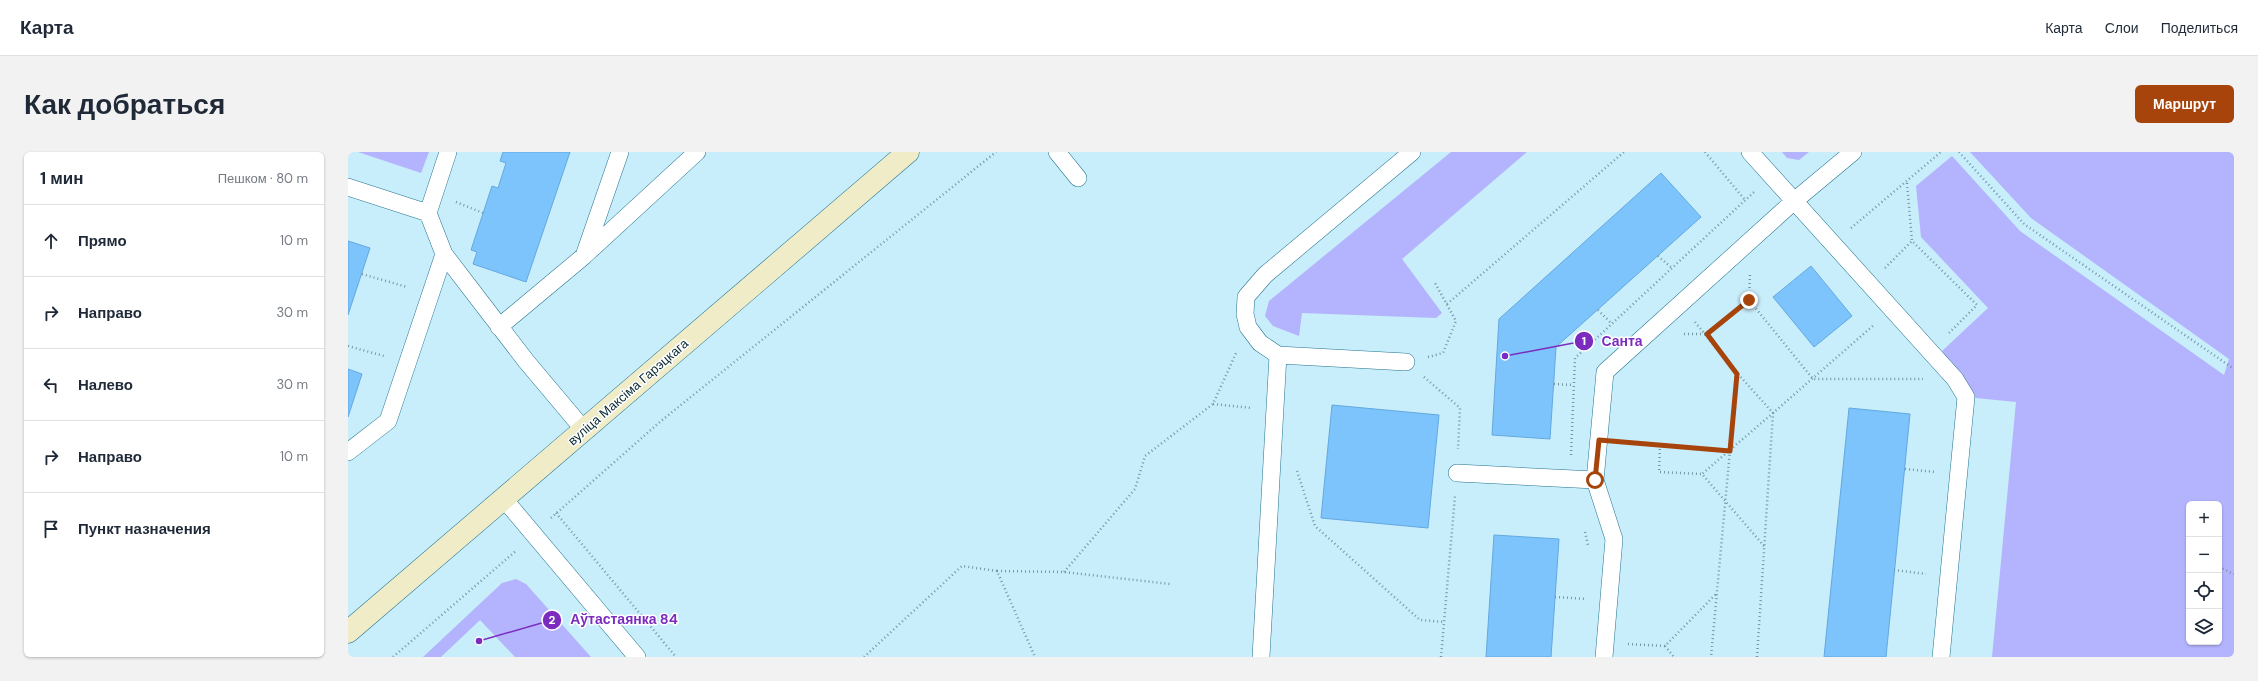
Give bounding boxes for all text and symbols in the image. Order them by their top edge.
text: Карта [20,15,74,40]
text: Карта [2045,19,2083,37]
text: Слои [2105,19,2139,37]
text: Поделиться [2161,19,2238,37]
button: Маршрут [2135,85,2234,123]
text: Как добраться [24,86,225,123]
text: 1 мин [40,167,83,189]
text: Пешком · 80 m [218,170,308,187]
icon: ahead [40,230,62,252]
text: Прямо [78,231,127,251]
text: 10 m [280,232,308,249]
route end [1740,291,1758,309]
icon: right [40,302,62,324]
text: Направо [78,303,142,323]
text: 30 m [276,304,308,321]
callout: Санта [1574,328,1651,354]
text: Санта [1601,332,1643,350]
text: 1 [1582,333,1586,349]
street label: вуліца Максіма Гарэцкага [564,334,692,449]
icon: left [40,374,62,396]
text: Налево [78,375,133,395]
text: 30 m [276,376,308,393]
icon: right [40,446,62,468]
text: Направо [78,447,142,467]
text: 10 m [280,448,308,465]
route start [1586,471,1604,489]
map controls [2186,501,2222,645]
button: + [2186,501,2222,537]
icon: arrive [40,518,62,540]
text: Пункт назначения [78,519,211,539]
button: − [2186,537,2222,573]
button: locate [2186,573,2222,609]
callout: Аўтастаянка 84 [542,607,686,633]
button: layers [2186,609,2222,645]
text: Аўтастаянка 84 [570,610,678,628]
text: 2 [549,612,556,628]

